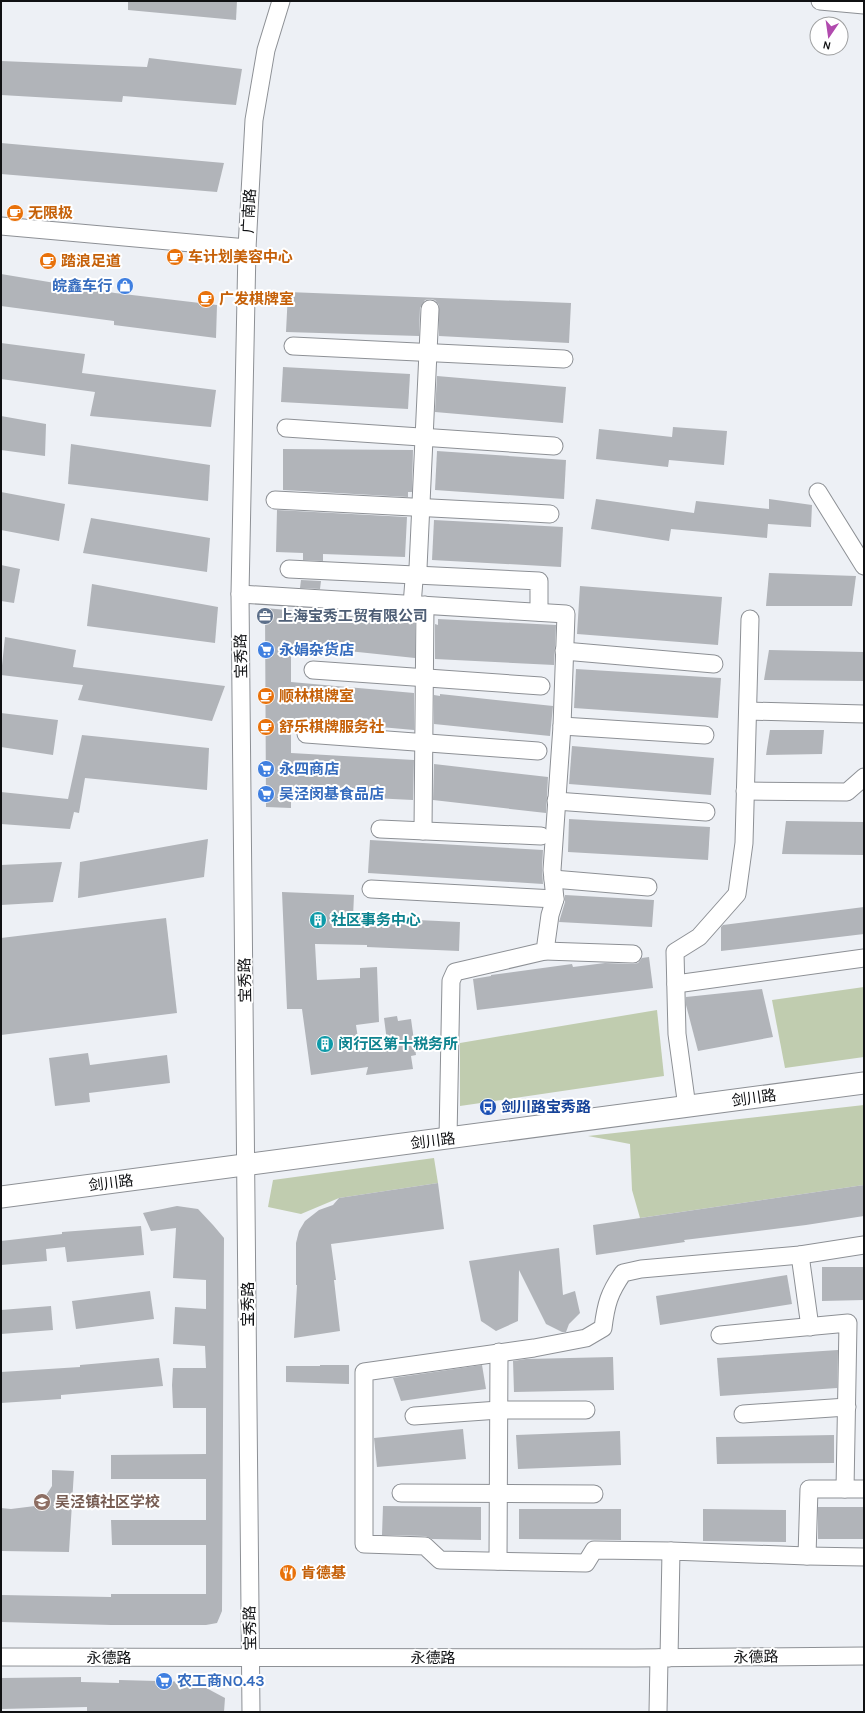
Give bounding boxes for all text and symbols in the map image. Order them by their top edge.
north arrow [809,16,849,56]
text: N [822,38,832,52]
street label: 广南路 [239,188,259,234]
cafe icon: 无限极 [5,203,25,223]
place label: 无限极 [28,204,73,222]
cafe icon: 车计划美容中心 [165,247,185,267]
place label: 车计划美容中心 [188,248,293,266]
cafe icon: 踏浪足道 [38,251,58,271]
place label: 踏浪足道 [61,252,121,270]
shop icon: 皖鑫车行 [115,276,135,296]
place label: 皖鑫车行 [52,277,112,295]
cafe icon: 广发棋牌室 [196,289,216,309]
place label: 广发棋牌室 [219,290,294,308]
office icon: 上海宝秀工贸有限公司 [255,606,275,626]
place label: 上海宝秀工贸有限公司 [278,607,428,625]
street label: 宝秀路 [232,633,250,679]
supermarket icon: 永娟杂货店 [256,640,276,660]
place label: 永娟杂货店 [279,641,354,659]
cafe icon: 顺林棋牌室 [256,686,276,706]
place label: 顺林棋牌室 [279,687,354,705]
cafe icon: 舒乐棋牌服务社 [256,717,276,737]
place label: 舒乐棋牌服务社 [279,718,384,736]
supermarket icon: 永四商店 [256,759,276,779]
place label: 永四商店 [279,760,339,778]
supermarket icon: 吴泾闵基食品店 [256,784,276,804]
place label: 吴泾闵基食品店 [279,785,384,803]
building icon: 社区事务中心 [308,910,328,930]
place label: 社区事务中心 [331,911,421,929]
street label: 宝秀路 [236,957,254,1003]
building icon: 闵行区第十税务所 [315,1034,335,1054]
place label: 闵行区第十税务所 [338,1035,458,1053]
street label: 剑川路 [730,1086,778,1110]
bus stop icon: 剑川路宝秀路 [478,1097,498,1117]
place label: 剑川路宝秀路 [501,1098,591,1116]
street label: 剑川路 [410,1129,456,1153]
street label: 剑川路 [88,1171,134,1195]
street label: 宝秀路 [239,1281,257,1327]
school or university icon: 吴泾镇社区学校 [32,1492,52,1512]
place label: 吴泾镇社区学校 [55,1493,160,1511]
restaurant icon: 肯德基 [278,1563,298,1583]
place label: 肯德基 [301,1564,346,1582]
street label: 宝秀路 [241,1605,259,1651]
street label: 永德路 [733,1648,779,1666]
street label: 永德路 [86,1649,132,1667]
street label: 永德路 [410,1649,456,1667]
supermarket icon: 农工商NO.43 [154,1671,174,1691]
place label: 农工商NO.43 [177,1672,264,1690]

